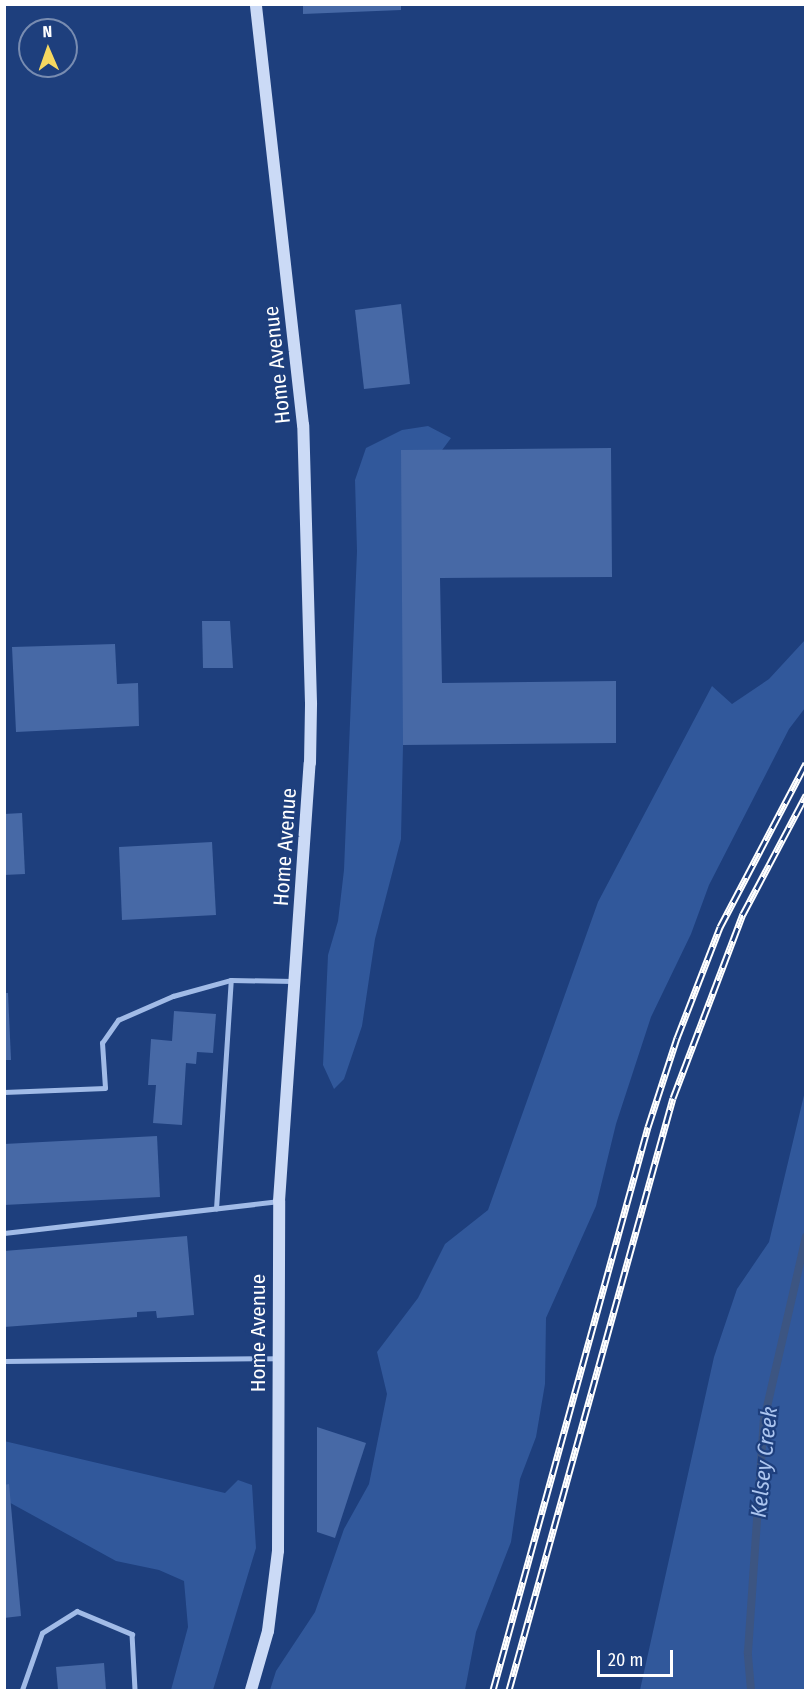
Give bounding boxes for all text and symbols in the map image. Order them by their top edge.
north arrow [18,18,78,78]
text: N [42,22,53,41]
street label: Home Avenue [258,305,296,425]
street label: Home Avenue [268,787,302,907]
street label: Home Avenue [245,1274,271,1392]
water label: Kelsey Creek [745,1405,783,1519]
scale bar [600,1638,676,1676]
text: 20 m [608,1649,643,1671]

